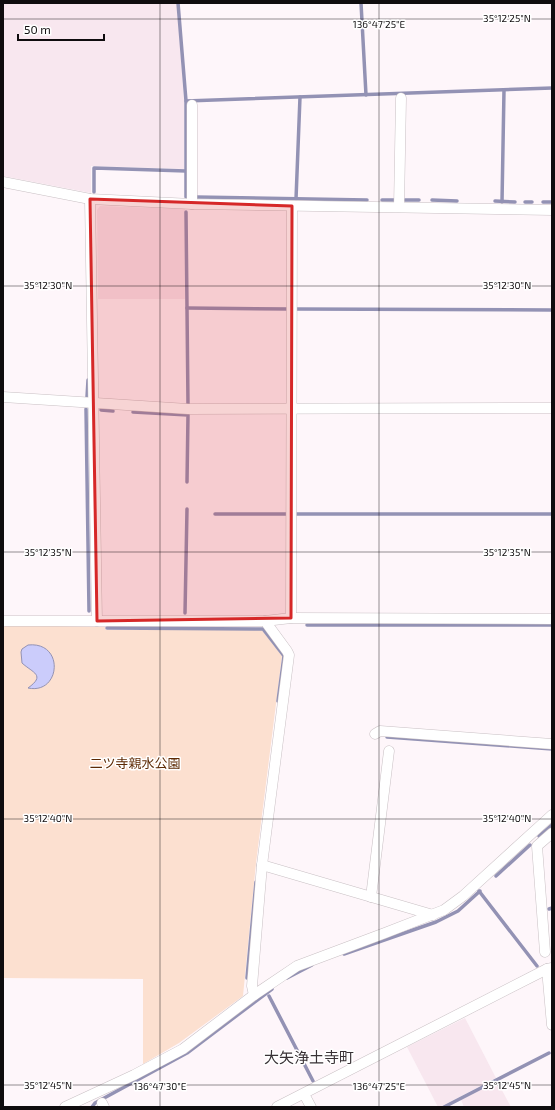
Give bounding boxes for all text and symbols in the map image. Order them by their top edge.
text: 35°12'25"N [483,12,531,24]
scale bar [18,16,104,42]
text: 136°47'25"E [353,18,406,30]
text: 50 m [24,22,51,36]
text: 35°12'30"N [24,279,72,291]
text: 35°12'30"N [483,279,531,291]
text: 35°12'35"N [24,546,72,558]
text: 35°12'35"N [483,546,531,558]
park label: 二ツ寺親水公園 [89,755,181,771]
text: 35°12'40"N [24,812,72,824]
text: 35°12'40"N [483,812,531,824]
district label: 大矢浄土寺町 [264,1048,354,1066]
text: 35°12'45"N [24,1079,72,1091]
text: 35°12'45"N [483,1079,531,1091]
text: 136°47'30"E [134,1080,187,1092]
text: 136°47'25"E [353,1080,406,1092]

